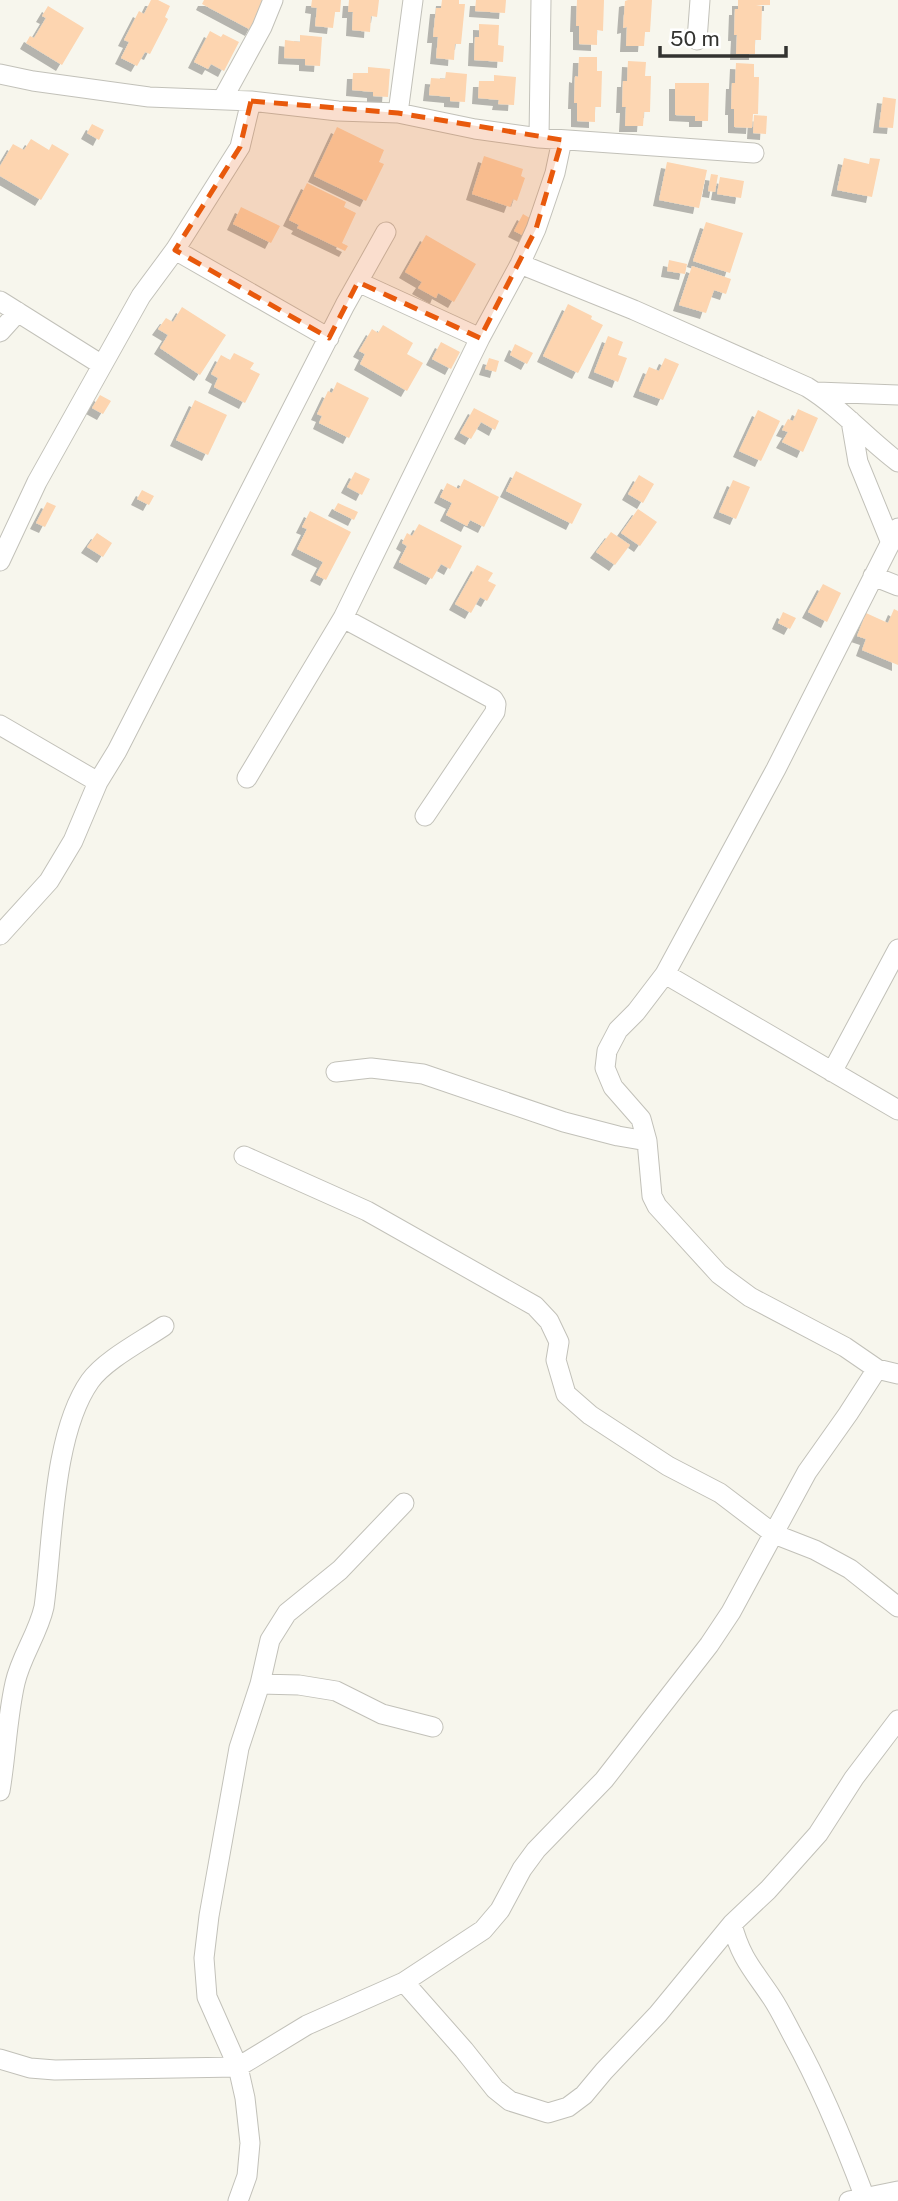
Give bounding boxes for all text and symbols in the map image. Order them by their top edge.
scale bar [660,14,786,58]
text: 50 m [670,26,720,51]

